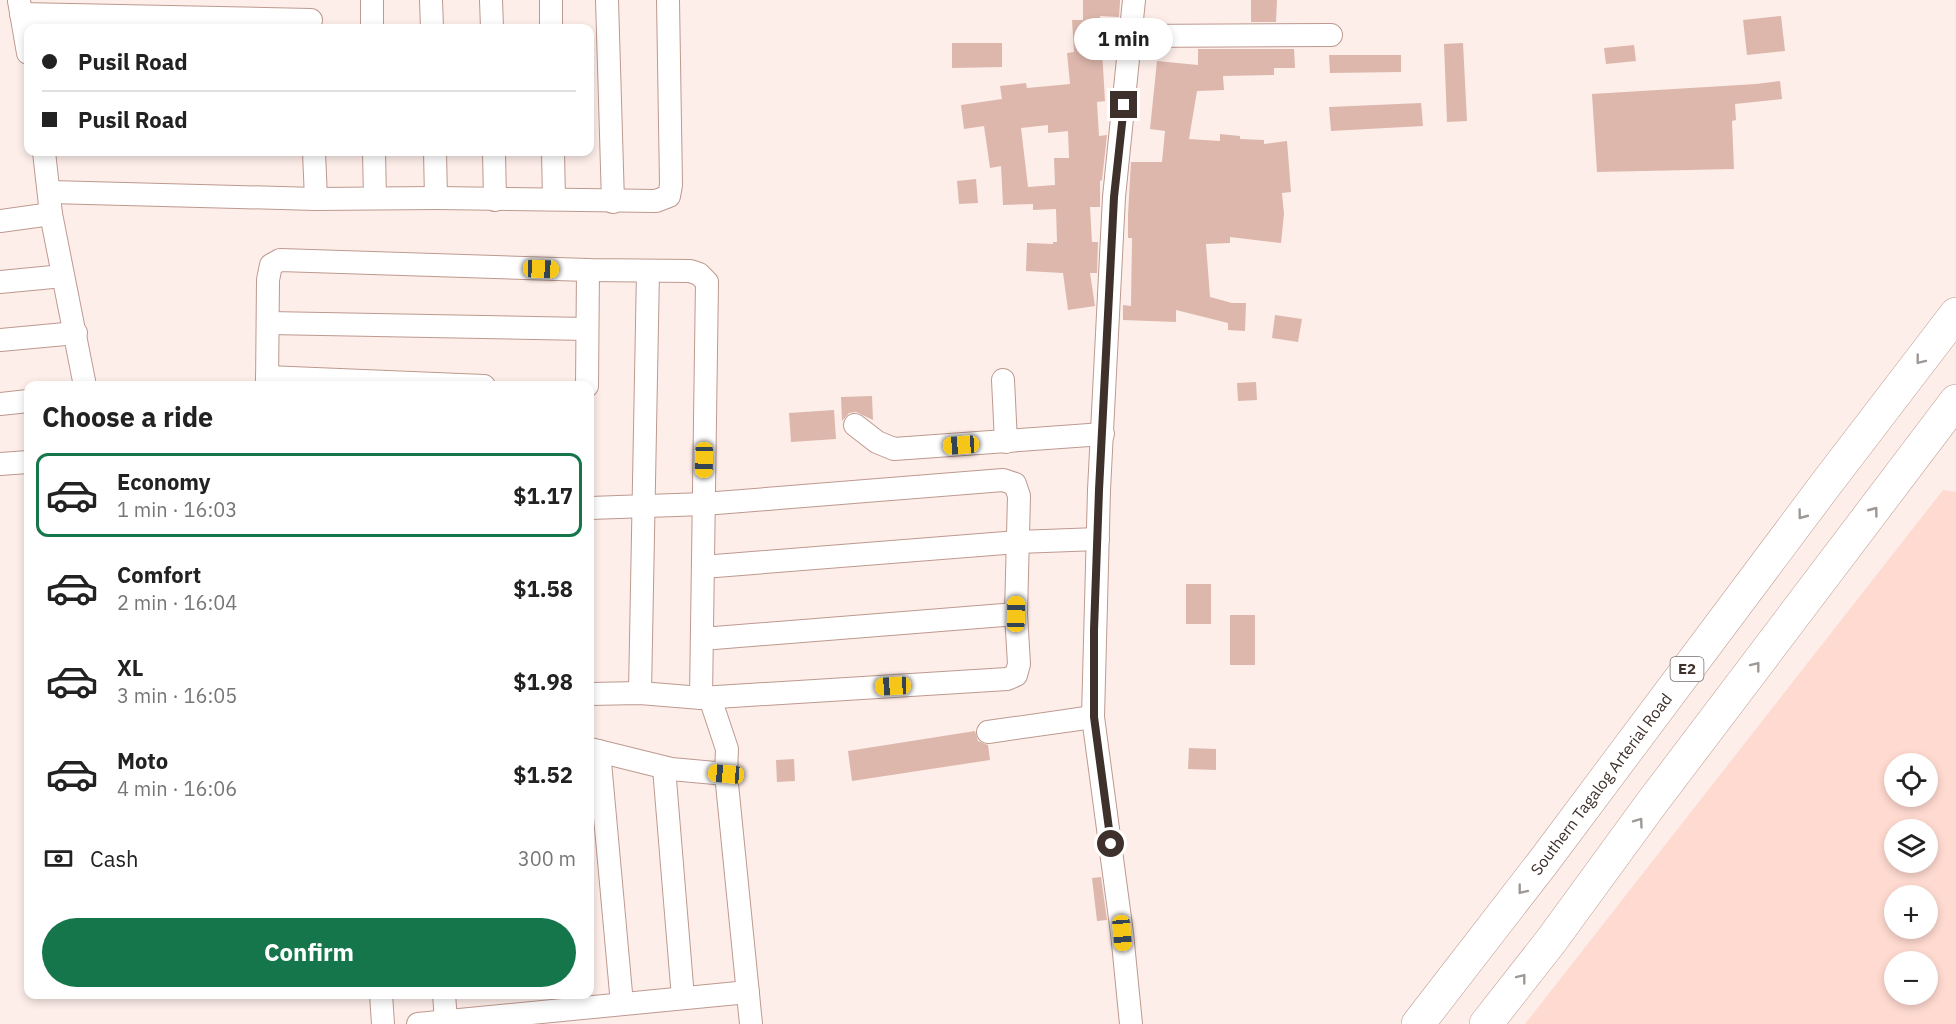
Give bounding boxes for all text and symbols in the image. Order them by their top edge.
callout: 1 min [1074,18,1174,60]
text: 1 min [1097,25,1150,52]
text: Pusil Road [78,47,188,76]
route end [1110,91,1137,118]
text: Pusil Road [78,105,188,134]
car [523,259,559,279]
one-way arrow [1917,354,1928,365]
text: Choose a ride [42,399,213,434]
car [942,435,980,455]
car [695,442,713,478]
text: Economy [117,467,211,496]
icon: car [45,468,99,522]
text: $1.17 [513,481,573,510]
text: 1 min · 16:03 [117,496,237,523]
one-way arrow [1867,506,1878,517]
one-way arrow [1798,509,1809,520]
text: Comfort [117,560,201,589]
icon: car [45,561,99,615]
text: $1.58 [513,574,573,603]
text: 2 min · 16:04 [117,589,237,616]
car [1007,596,1025,632]
text: XL [117,653,143,682]
icon: car [45,654,99,708]
road number: E2 [1670,657,1704,681]
one-way arrow [1749,662,1760,673]
text: $1.98 [513,667,573,696]
car [875,676,911,696]
text: 3 min · 16:05 [117,682,237,709]
street label: Southern Tagalog Arterial Road [1526,689,1676,879]
text: Moto [117,746,168,775]
icon: car [45,747,99,801]
map controls [1884,753,1938,1005]
button: locate [1884,753,1938,807]
text: $1.52 [513,760,573,789]
car [707,763,745,785]
text: 4 min · 16:06 [117,775,237,802]
one-way arrow [1631,817,1642,828]
button: layers [1884,819,1938,873]
route start [1097,830,1124,857]
icon: cash [42,842,75,875]
text: Cash [90,844,139,873]
text: 300 m [518,845,576,872]
one-way arrow [1518,883,1529,894]
button: + [1884,885,1938,939]
car [1111,914,1133,952]
button: Confirm [42,918,576,987]
button: − [1884,951,1938,1005]
one-way arrow [1514,974,1525,985]

